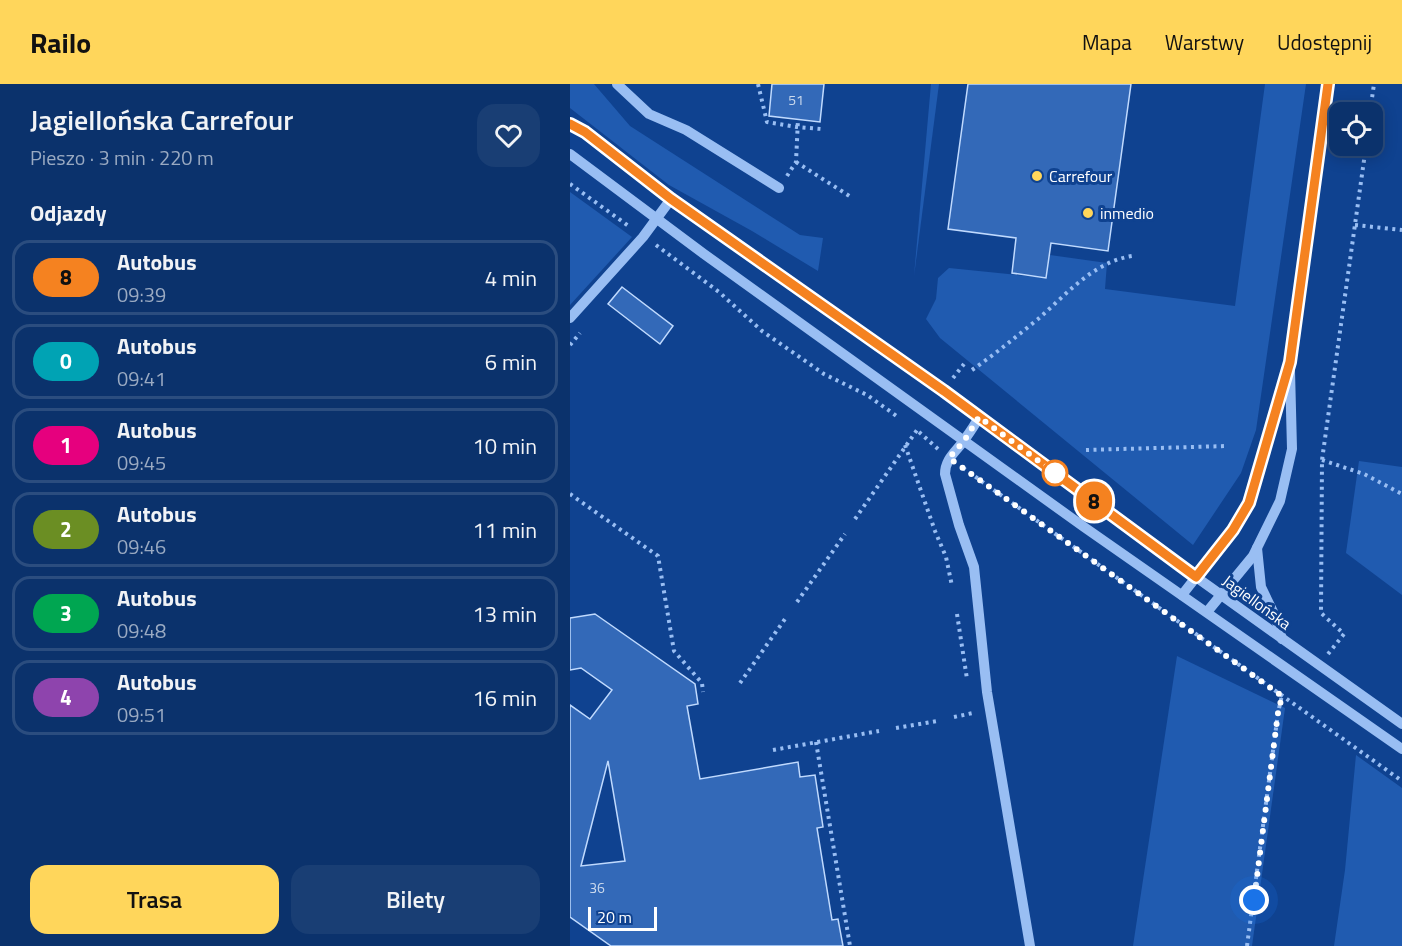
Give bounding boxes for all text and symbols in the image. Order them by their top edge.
text: Railo [30,21,91,64]
text: Mapa [1082,26,1132,58]
text: Warstwy [1165,26,1244,58]
text: Udostępnij [1277,26,1372,58]
house number: 51 [788,89,804,110]
text: Jagiellońska Carrefour [30,98,293,141]
map controls [1329,102,1383,156]
button: locate [1329,102,1383,156]
button: heart [477,104,540,167]
text: Pieszo · 3 min · 220 m [30,142,214,173]
place label: Carrefour [1049,164,1113,188]
marker: Carrefour [1030,169,1044,183]
text: Odjazdy [30,196,106,230]
place label: inmedio [1100,201,1154,225]
marker: inmedio [1081,206,1095,220]
text: Autobus [117,245,197,279]
text: 8 [60,261,72,293]
text: 4 min [485,261,537,295]
text: 09:39 [117,279,166,310]
text: Autobus [117,329,197,363]
text: 0 [60,345,72,377]
text: 6 min [485,345,537,379]
text: 09:41 [117,363,166,394]
text: Autobus [117,413,197,447]
text: 1 [60,429,72,461]
text: 10 min [472,429,537,463]
text: 09:45 [117,447,166,478]
unlabelled marker [1042,460,1068,486]
line badge: 8 [1074,482,1114,520]
text: 8 [1088,485,1100,517]
text: Autobus [117,497,197,531]
text: 2 [60,513,72,545]
text: 11 min [472,513,537,547]
text: 09:46 [117,531,166,562]
street label: Jagiellońska [1218,569,1296,635]
text: Autobus [117,581,197,615]
text: 3 [60,597,72,629]
text: 13 min [472,597,537,631]
text: 09:48 [117,615,166,646]
text: Autobus [117,665,197,699]
text: 4 [60,681,72,713]
text: 16 min [472,681,537,715]
text: 09:51 [117,699,166,730]
button: Trasa [30,865,279,934]
button: Bilety [291,865,540,934]
house number: 36 [589,877,605,898]
your location [1239,885,1269,915]
scale bar [588,904,657,932]
text: 20 m [597,905,632,929]

